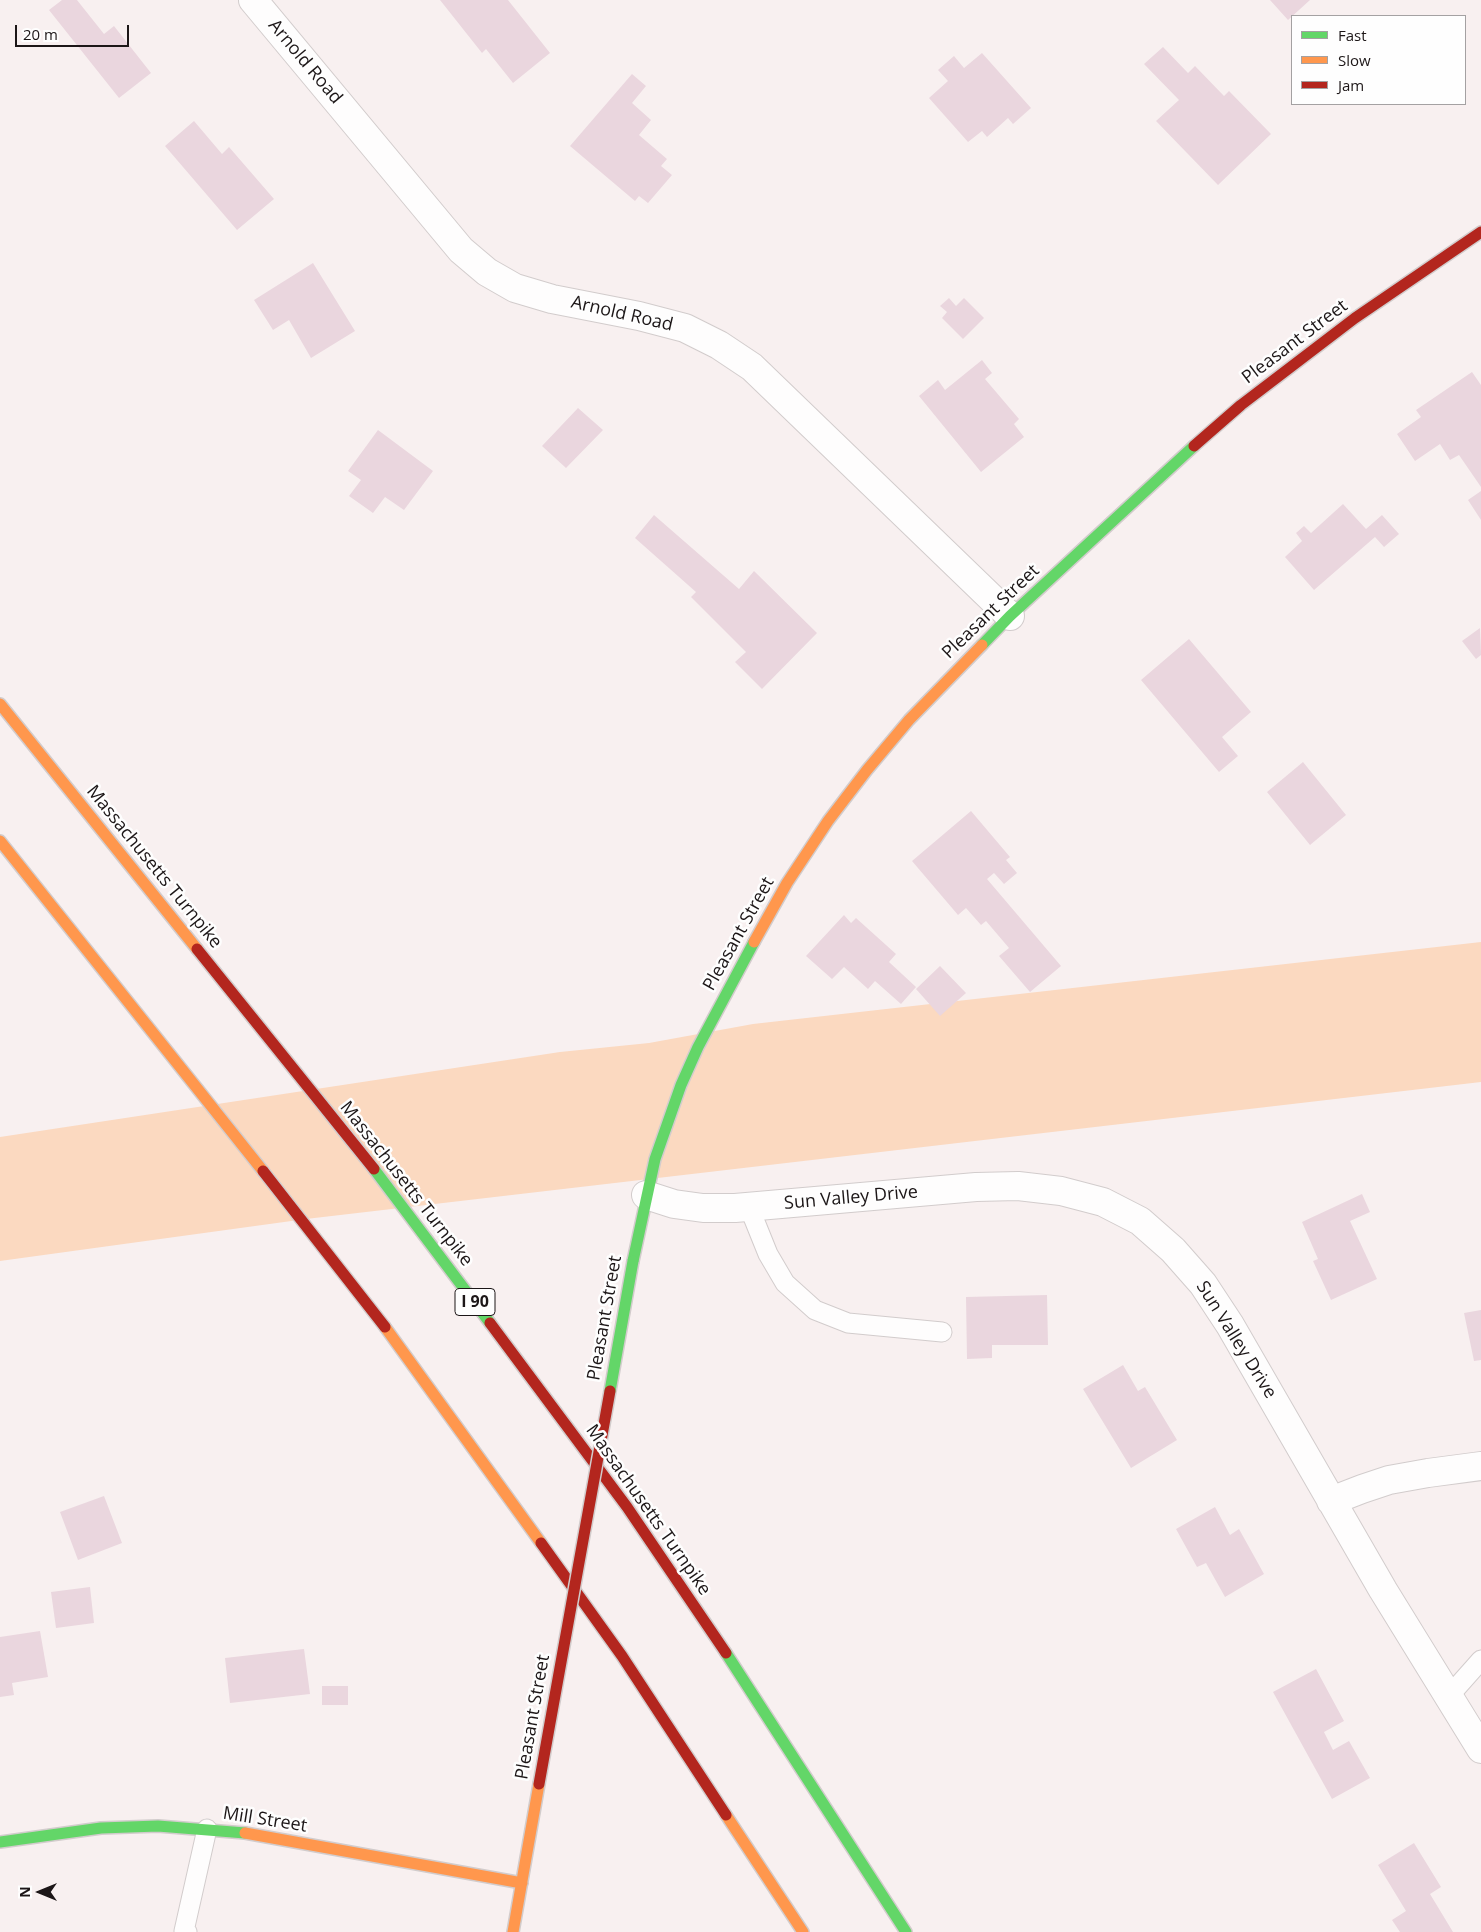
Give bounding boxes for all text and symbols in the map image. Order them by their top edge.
scale bar [18,15,131,47]
street label: Arnold Road [263,15,347,109]
legend [1291,15,1466,105]
text: 20 m [23,24,58,44]
text: Fast [1338,25,1367,45]
text: Slow [1338,50,1371,70]
text: Jam [1338,75,1364,95]
street label: Arnold Road [569,292,675,336]
street label: Pleasant Street [1238,295,1352,389]
street label: Pleasant Street [938,560,1044,664]
street label: Massachusetts Turnpike [82,781,226,953]
street label: Pleasant Street [699,873,779,995]
street label: Massachusetts Turnpike [335,1097,477,1271]
street label: Sun Valley Drive [783,1181,919,1215]
street label: Pleasant Street [583,1254,627,1382]
street label: Sun Valley Drive [1191,1277,1281,1403]
road number: I 90 [455,1288,495,1315]
street label: Massachusetts Turnpike [581,1421,715,1599]
street label: Pleasant Street [511,1653,555,1781]
street label: Mill Street [221,1803,309,1837]
north arrow [15,1867,65,1917]
text: N [15,1886,34,1898]

